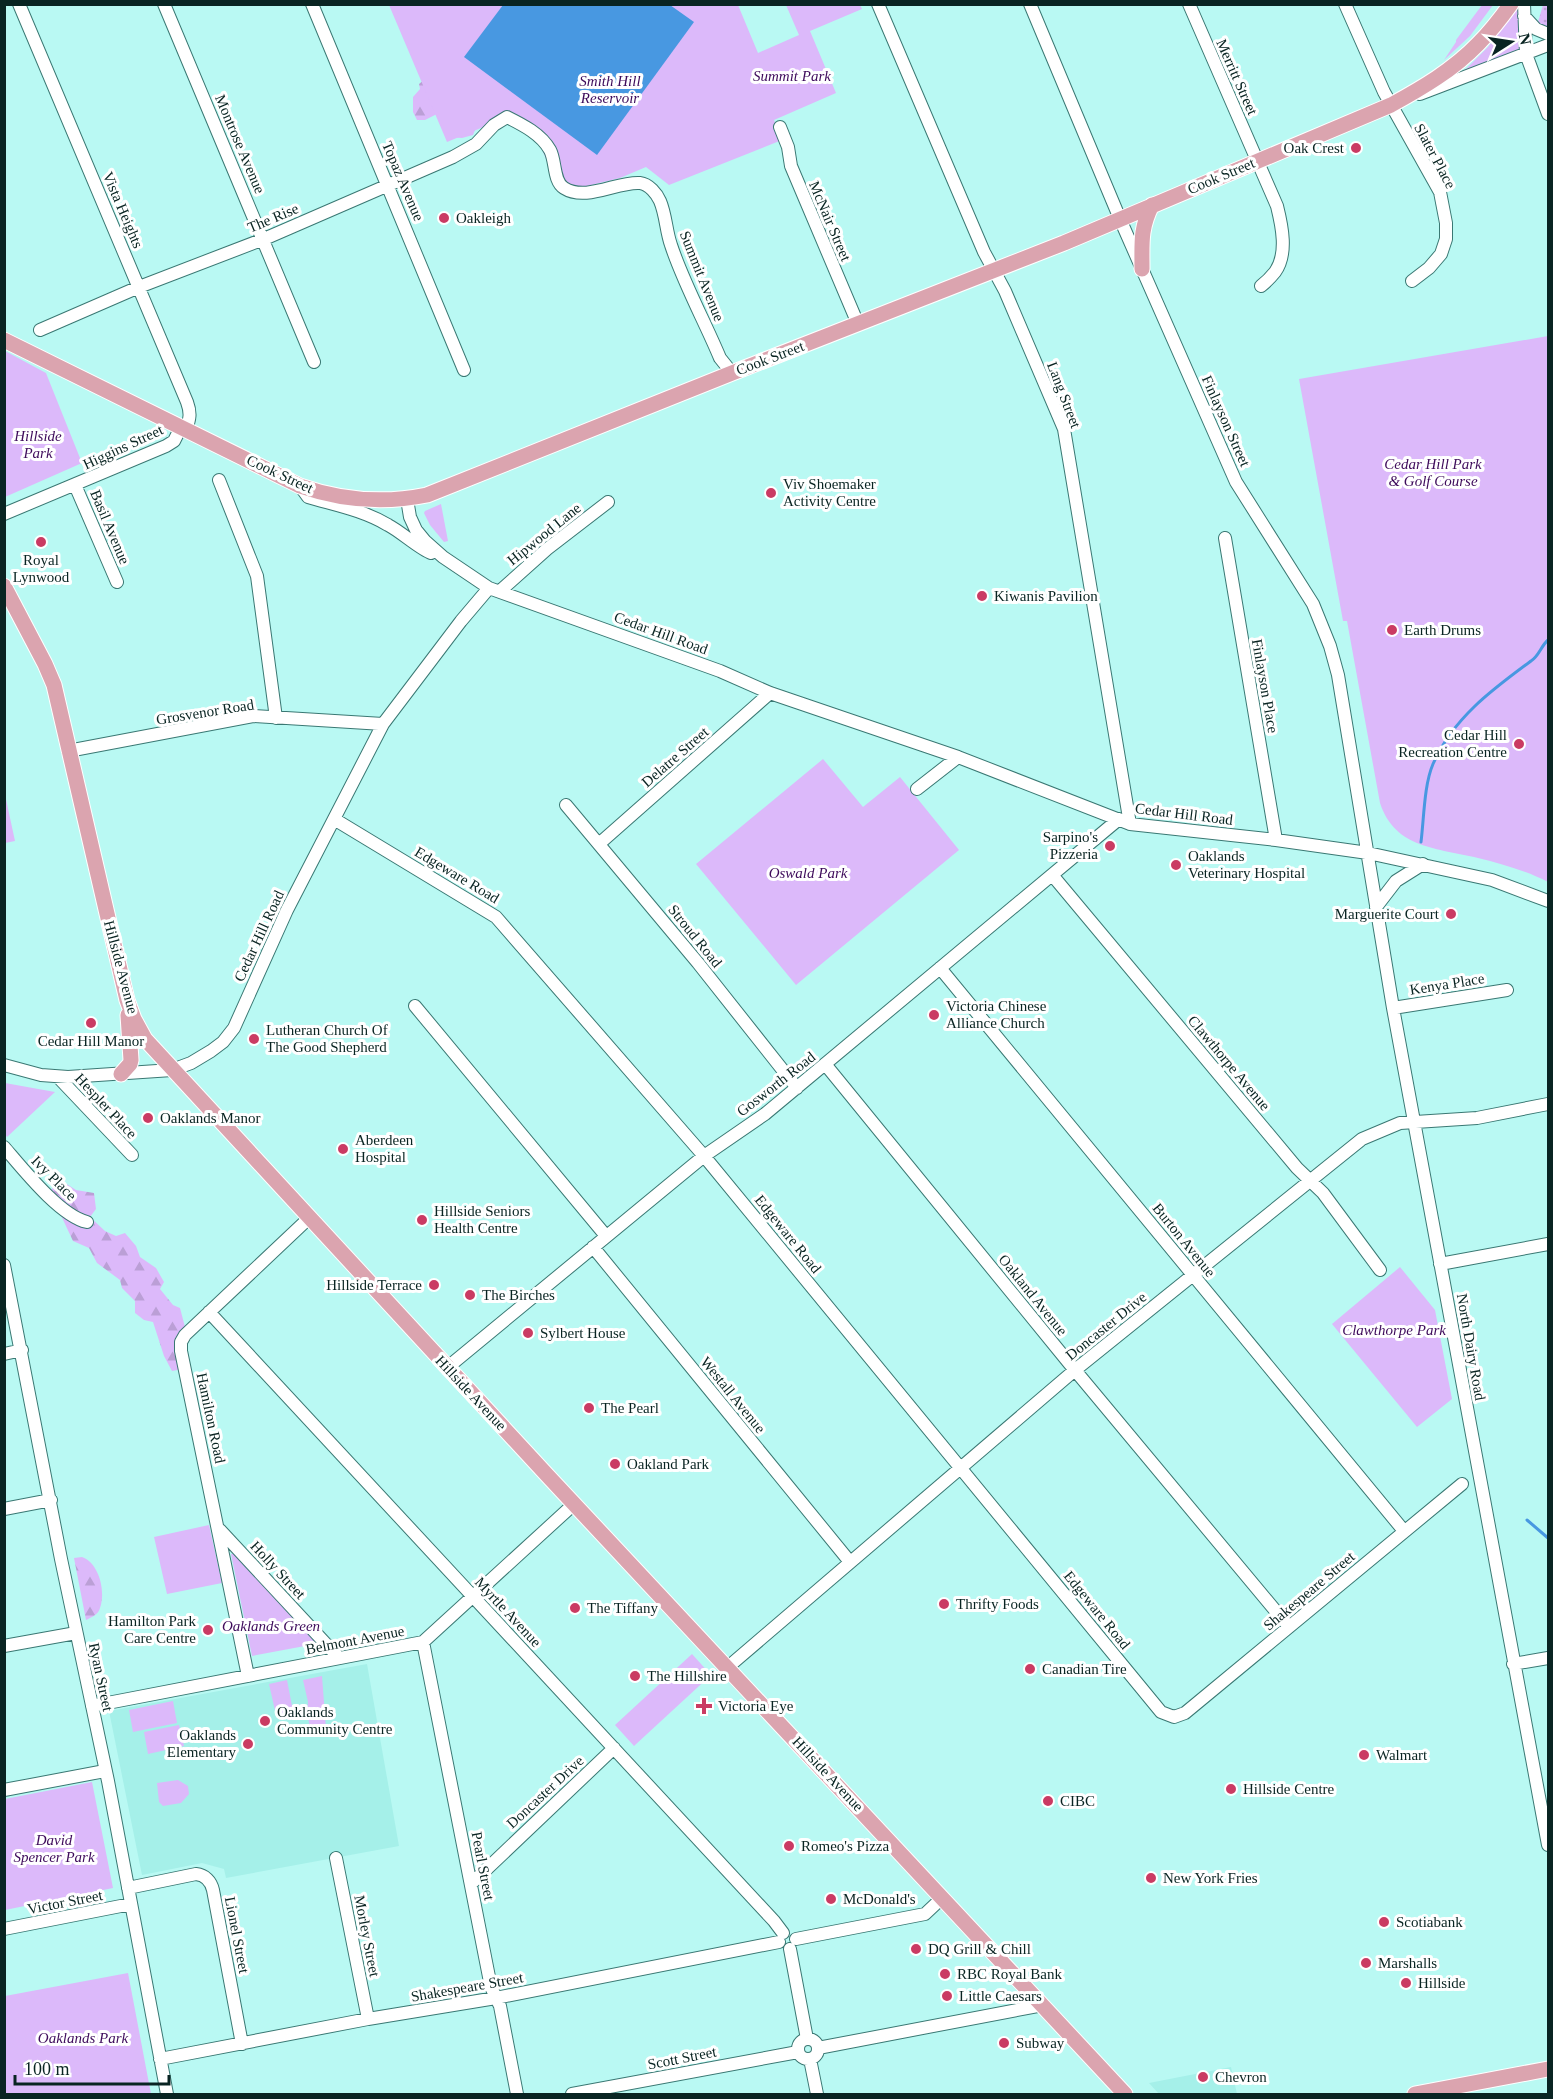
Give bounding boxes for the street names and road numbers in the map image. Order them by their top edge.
street label: Merritt Street [1213,37,1261,118]
street label: Montrose Avenue [212,92,268,196]
street label: Slater Place [1411,121,1459,191]
street label: Topaz Avenue [379,139,427,224]
street label: Cook Street [1185,154,1258,197]
street label: Vista Heights [100,170,146,251]
street label: McNair Street [806,179,854,264]
street label: The Rise [245,200,301,236]
street label: Summit Avenue [677,229,728,324]
street label: Cook Street [734,337,807,378]
street label: Lang Street [1044,360,1084,431]
street label: Finlayson Street [1199,373,1254,470]
street label: Higgins Street [81,421,166,472]
street label: Cook Street [244,452,316,497]
street label: Basil Avenue [87,487,133,567]
street label: Hipwood Lane [504,499,584,568]
street label: Cedar Hill Road [612,609,710,657]
street label: Finlayson Place [1249,638,1281,735]
street label: Grosvenor Road [155,696,256,728]
street label: Delatre Street [638,723,712,790]
street label: Cedar Hill Road [1134,800,1234,828]
street label: Edgeware Road [412,844,502,907]
street label: Cedar Hill Road [231,888,287,984]
street label: Stroud Road [665,902,725,971]
street label: Hillside Avenue [101,919,141,1016]
street label: Kenya Place [1409,970,1486,998]
street label: Clawthorpe Avenue [1185,1012,1273,1114]
street label: Gosworth Road [734,1048,819,1119]
street label: Hespler Place [72,1070,140,1142]
street label: Ivy Place [28,1152,80,1204]
street label: Edgeware Road [752,1192,825,1276]
street label: Burton Avenue [1149,1200,1219,1280]
street label: Oakland Avenue [996,1251,1071,1339]
street label: Doncaster Drive [1063,1289,1150,1363]
street label: North Dairy Road [1454,1292,1488,1402]
street label: Hillside Avenue [432,1352,510,1434]
street label: Westall Avenue [697,1354,769,1436]
street label: Hamilton Road [194,1371,229,1465]
street label: Holly Street [247,1538,309,1603]
street label: Shakespeare Street [1260,1548,1358,1634]
street label: Edgeware Road [1061,1568,1134,1652]
street label: Myrtle Avenue [472,1574,545,1650]
street label: Belmont Avenue [304,1623,406,1657]
street label: Ryan Street [86,1641,116,1714]
street label: Hillside Avenue [789,1733,867,1815]
street label: Doncaster Drive [503,1752,587,1832]
street label: Pearl Street [469,1830,498,1902]
street label: Victor Street [26,1887,105,1917]
street label: Morley Street [351,1894,383,1979]
street label: Lionel Street [222,1895,252,1976]
street label: Shakespeare Street [410,1969,525,2005]
street label: Scott Street [646,2043,718,2072]

